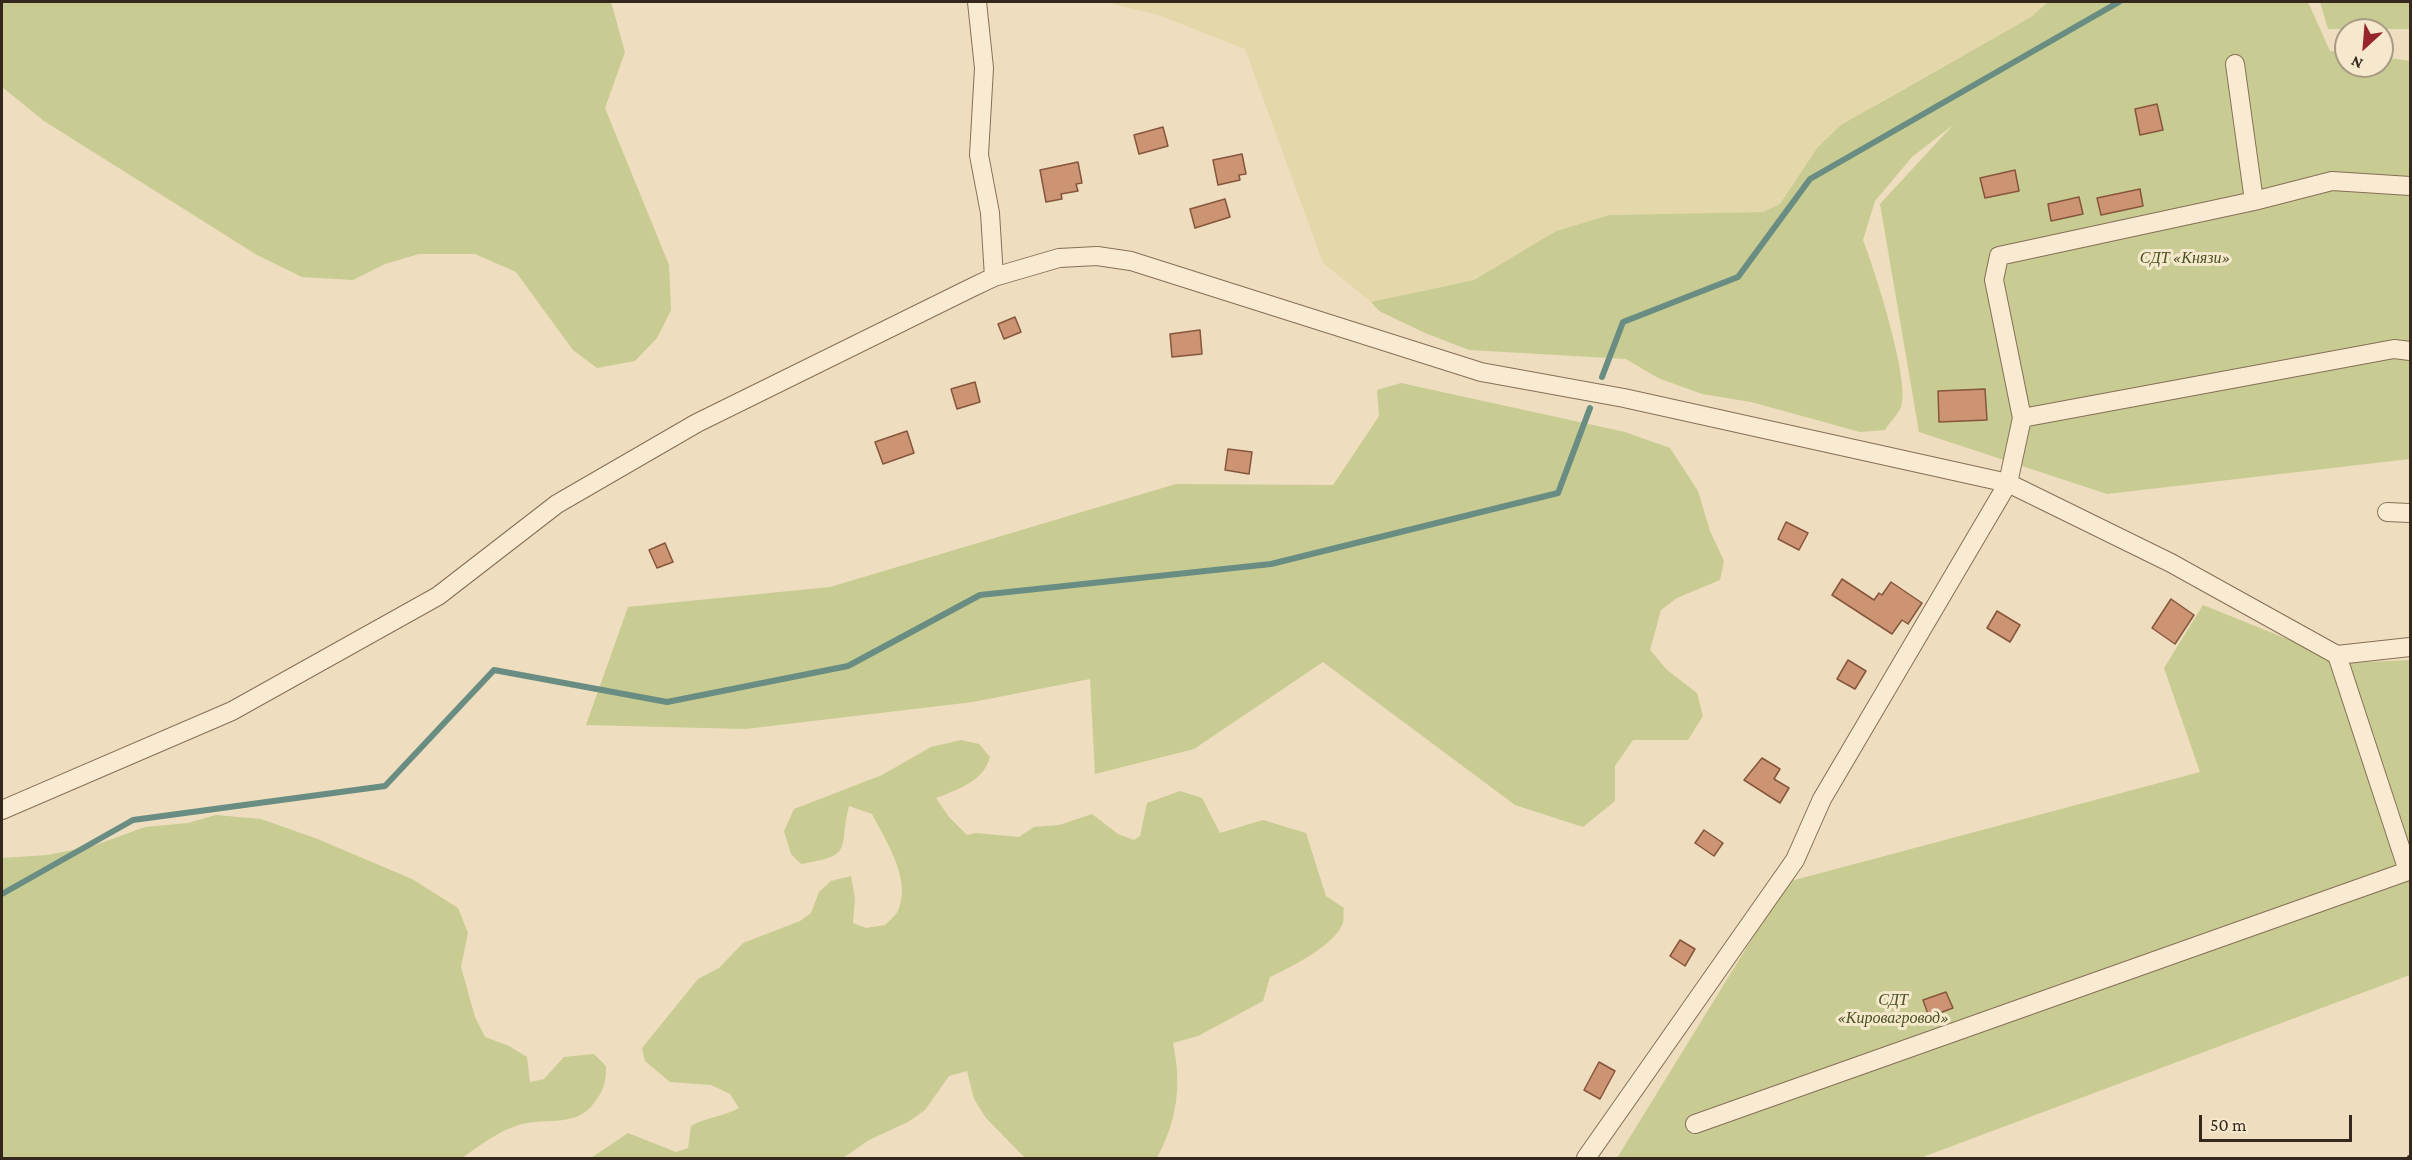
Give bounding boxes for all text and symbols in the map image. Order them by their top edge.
north arrow [2334,18,2394,78]
text: N [2348,53,2365,73]
park label: СДТ «Князи» [2140,248,2230,268]
park label: СДТ «Кировагровод» [1837,990,1949,1028]
scale bar [2202,1103,2355,1141]
text: 50 m [2210,1115,2247,1135]

